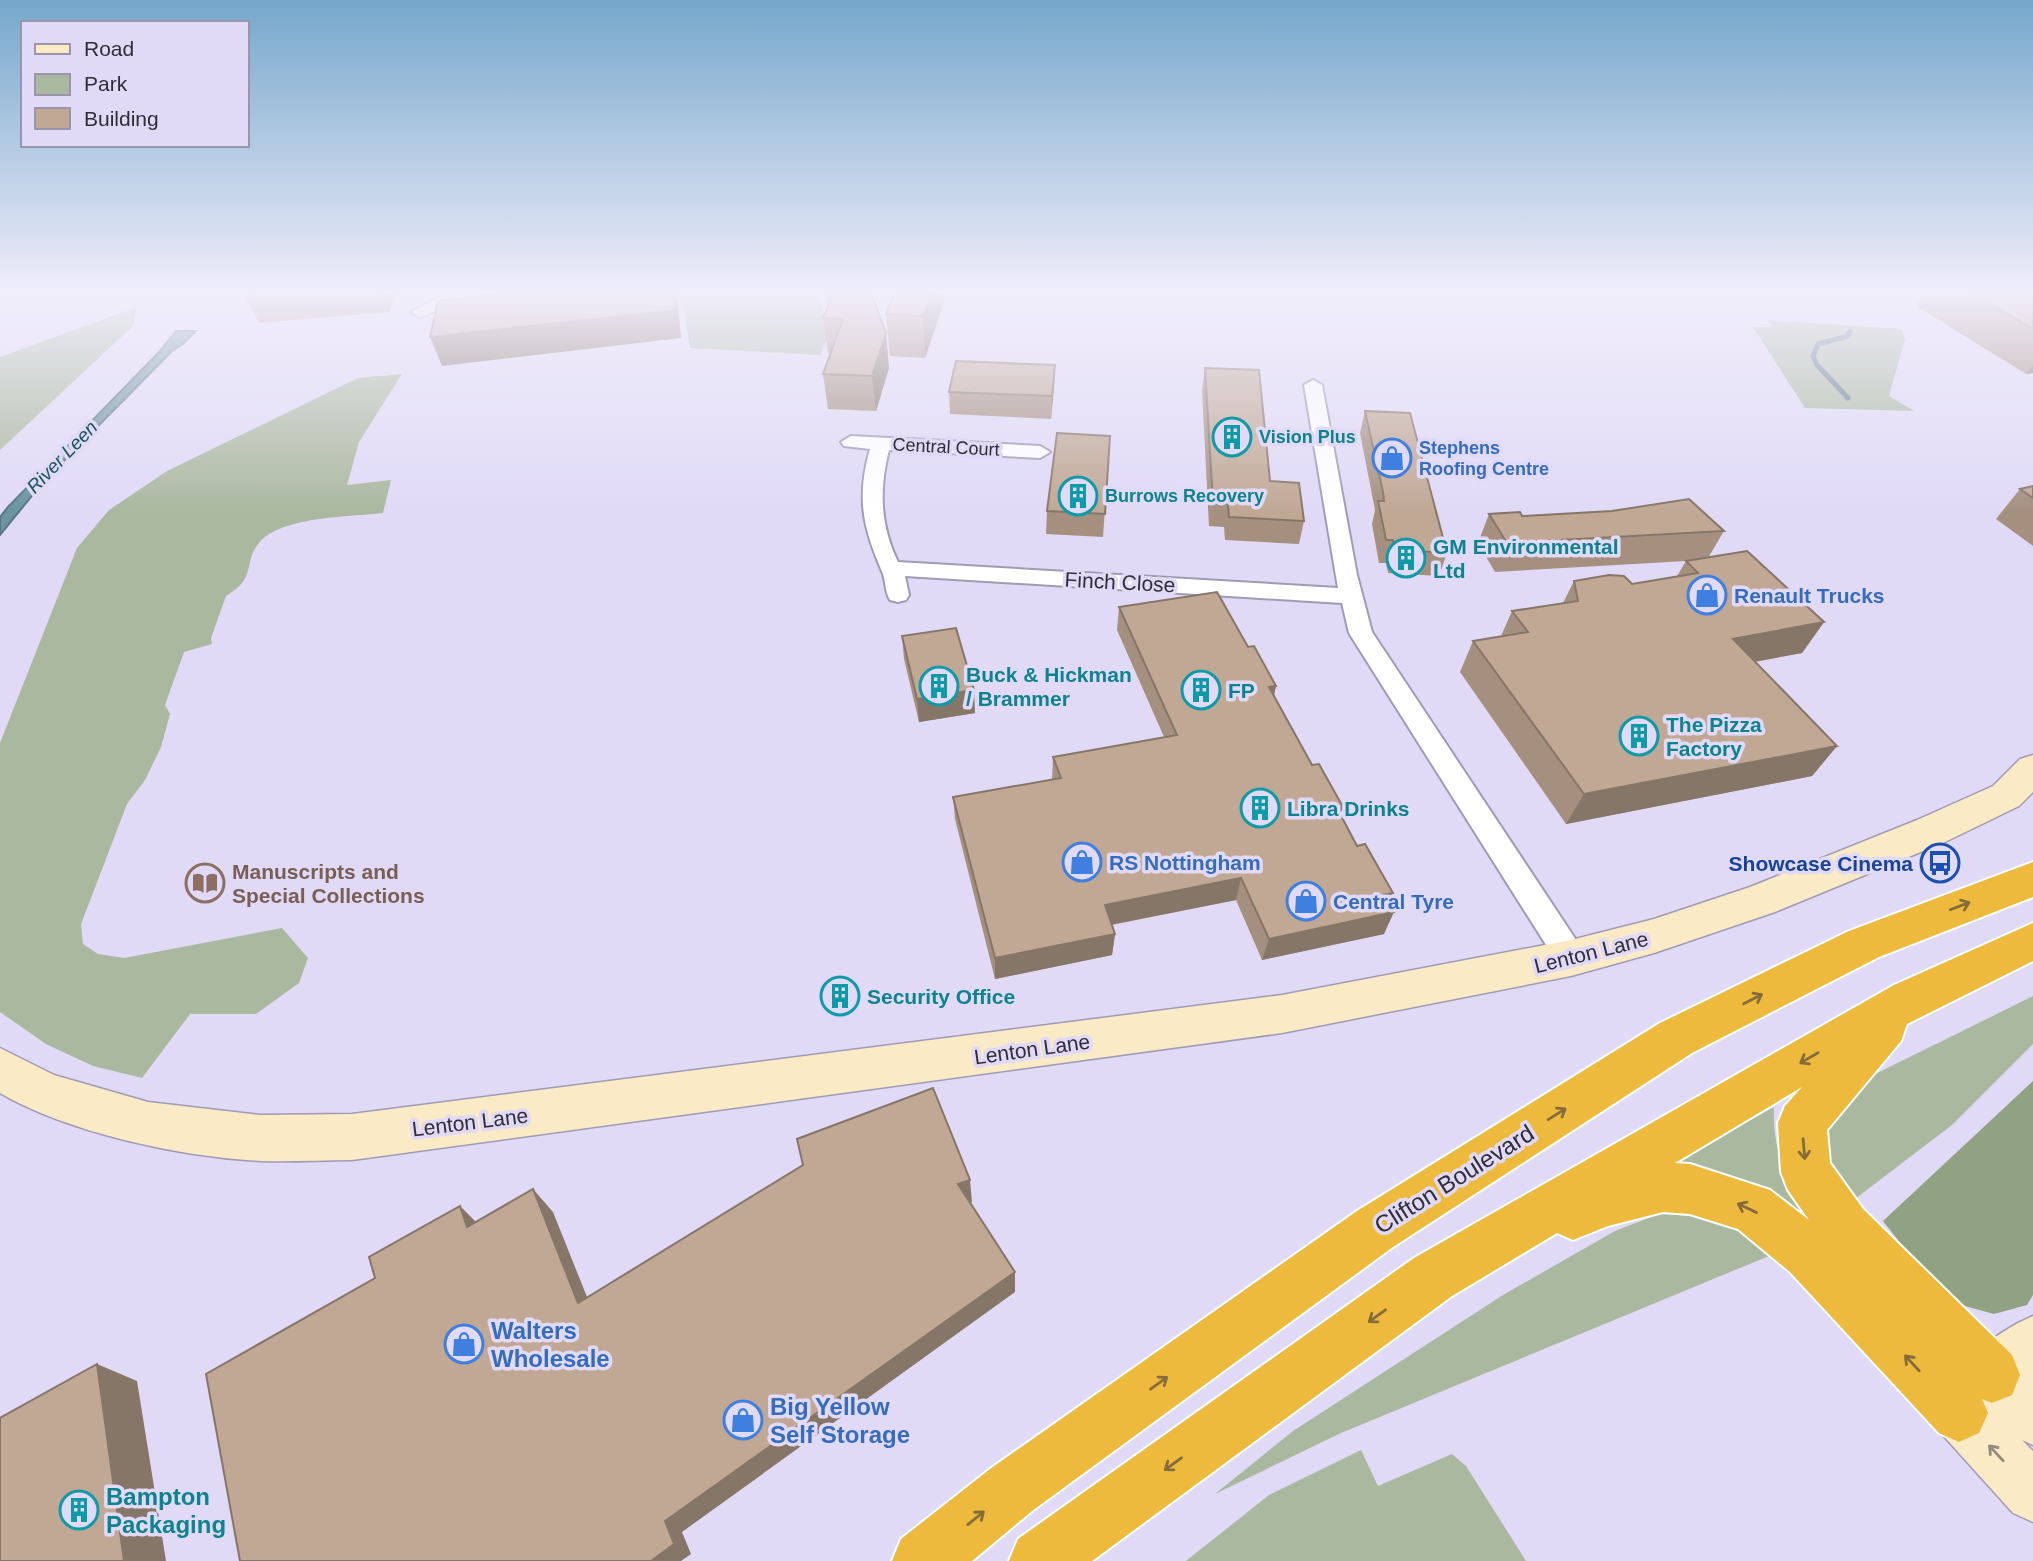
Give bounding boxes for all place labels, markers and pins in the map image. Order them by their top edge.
building icon: Vision Plus [1211,416,1253,458]
place label: Vision Plus [1259,427,1356,447]
shop icon: Stephens Roofing Centre [1371,437,1413,479]
place label: Stephens Roofing Centre [1419,438,1549,479]
building icon: Burrows Recovery [1057,475,1099,517]
place label: Burrows Recovery [1105,486,1264,506]
place label: GM Environmental Ltd [1433,535,1619,582]
building icon: GM Environmental Ltd [1385,537,1427,579]
shop icon: Renault Trucks [1686,574,1728,616]
place label: Renault Trucks [1734,584,1885,607]
place label: Buck & Hickman / Brammer [966,663,1132,710]
building icon: Buck & Hickman / Brammer [918,665,960,707]
building icon: FP [1180,669,1222,711]
place label: FP [1228,679,1255,702]
place label: The Pizza Factory [1666,713,1762,760]
building icon: The Pizza Factory [1618,715,1660,757]
building icon: Libra Drinks [1239,787,1281,829]
place label: Libra Drinks [1287,797,1410,820]
shop icon: RS Nottingham [1061,841,1103,883]
bus stop icon: Showcase Cinema [1919,842,1961,884]
place label: RS Nottingham [1109,851,1261,874]
place label: Showcase Cinema [1729,852,1913,875]
place label: Manuscripts and Special Collections [232,860,425,907]
library icon: Manuscripts and Special Collections [184,862,226,904]
shop icon: Central Tyre [1285,880,1327,922]
place label: Central Tyre [1333,890,1454,913]
building icon: Security Office [819,975,861,1017]
place label: Security Office [867,985,1015,1008]
place label: Walters Wholesale [491,1317,610,1372]
shop icon: Walters Wholesale [443,1323,485,1365]
place label: Big Yellow Self Storage [770,1393,910,1448]
shop icon: Big Yellow Self Storage [722,1399,764,1441]
place label: Bampton Packaging [106,1483,226,1538]
building icon: Bampton Packaging [58,1489,100,1531]

